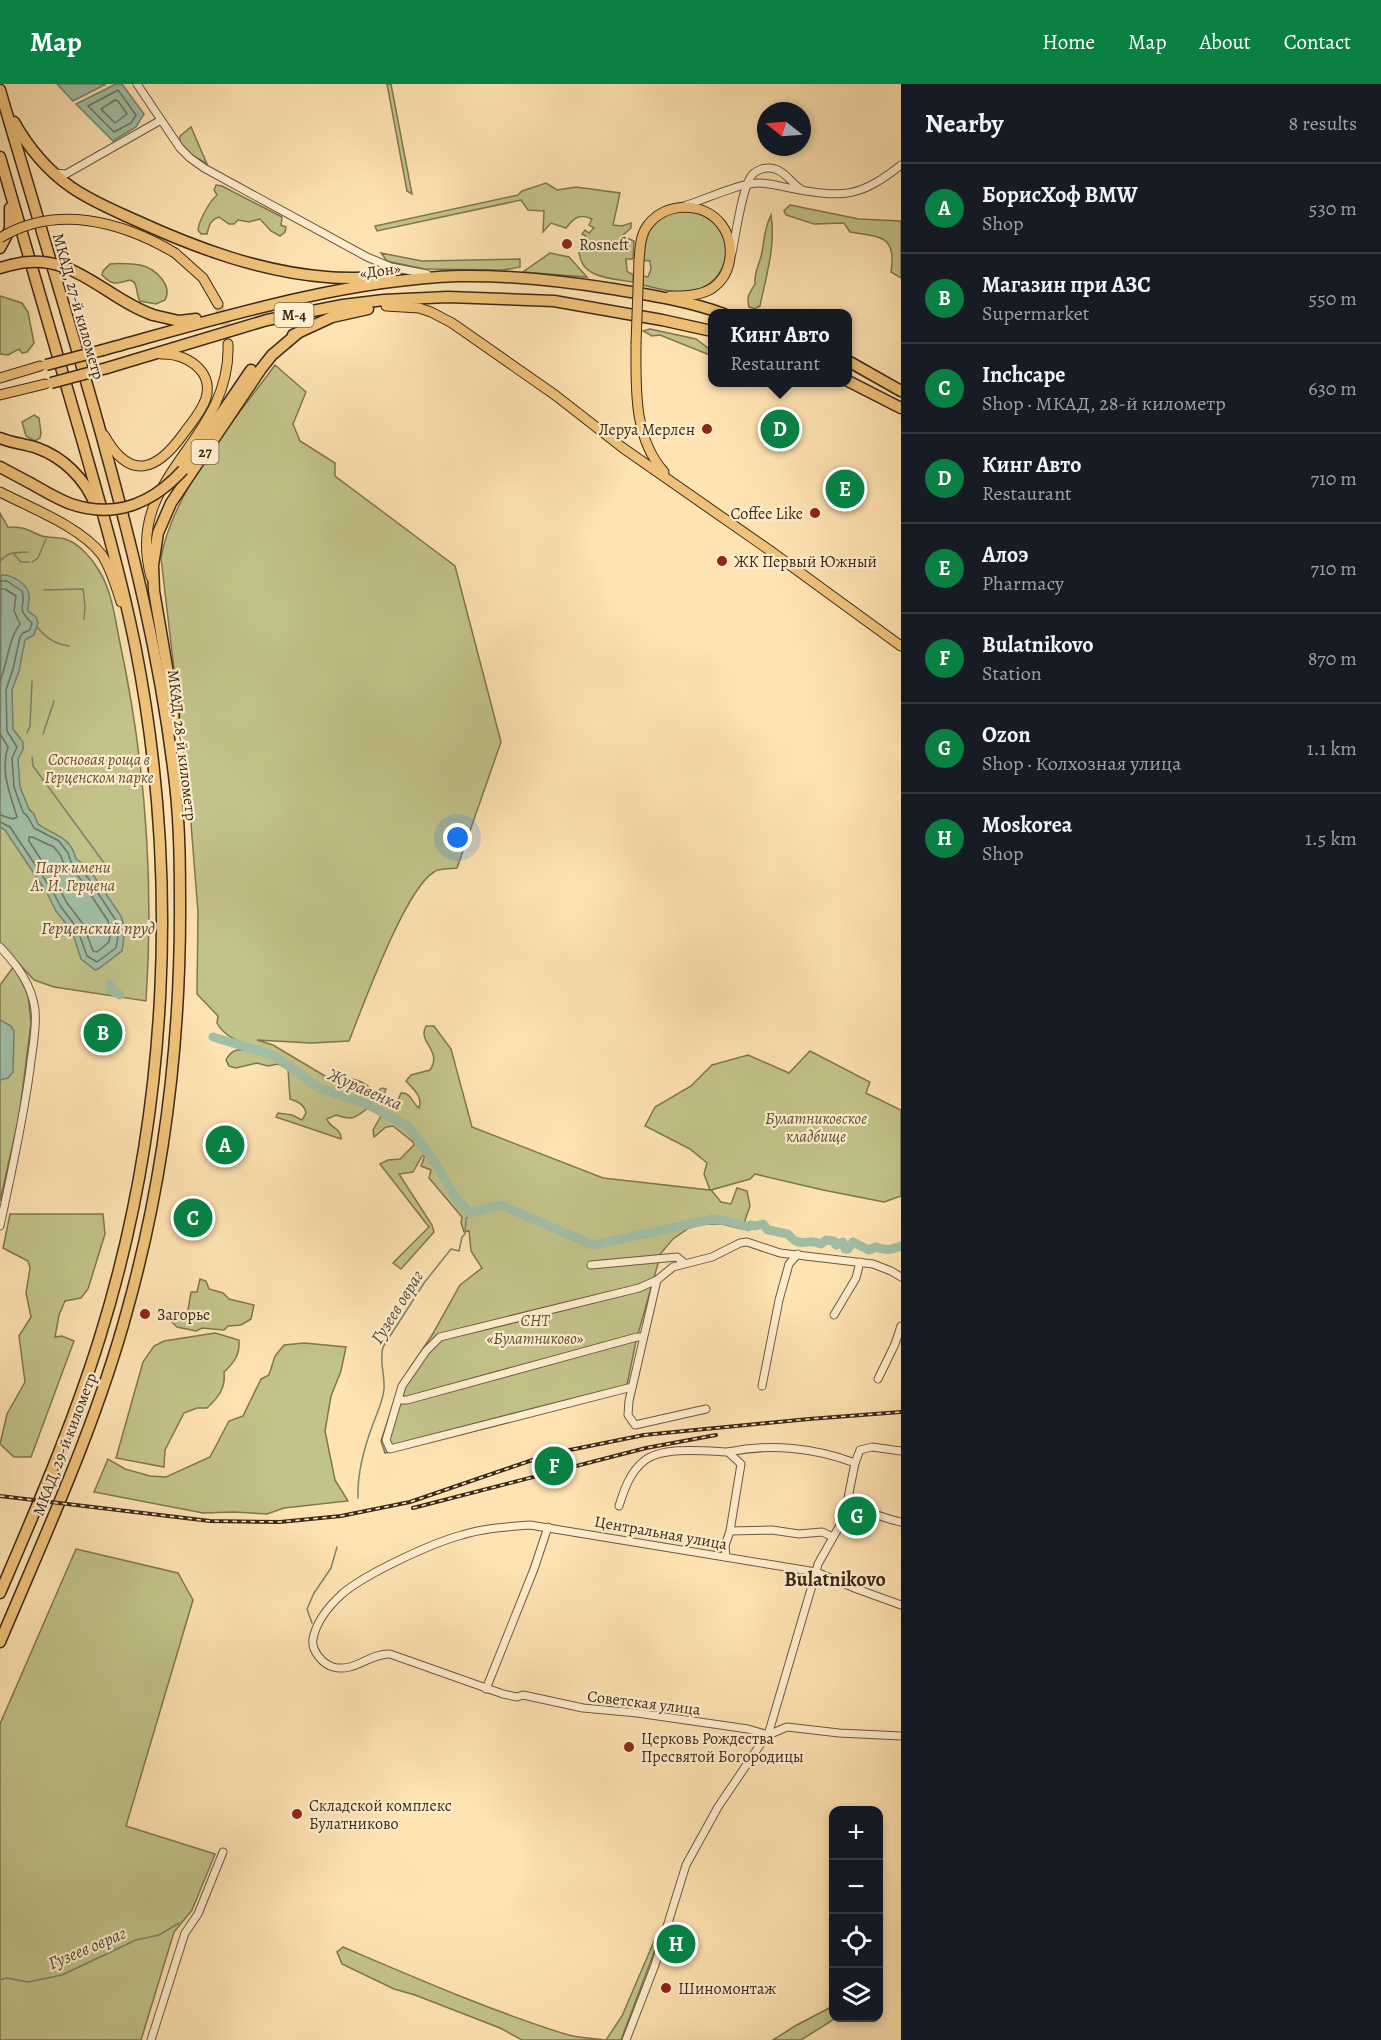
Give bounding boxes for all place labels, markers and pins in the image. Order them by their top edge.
place label: Rosneft [579,234,629,256]
marker: Rosneft [560,237,574,251]
pin: D [760,406,800,452]
place label: Леруа Мерлен [598,419,695,441]
marker: Леруа Мерлен [700,422,714,436]
pin: E [826,466,864,512]
place label: Coffee Like [731,503,803,525]
marker: Coffee Like [808,506,822,520]
place label: ЖК Первый Южный [734,551,877,573]
marker: ЖК Первый Южный [715,554,729,568]
pin: B [84,1010,122,1056]
pin: A [206,1122,244,1168]
pin: C [174,1196,212,1240]
place label: Загорье [157,1304,210,1326]
marker: Загорье [138,1307,152,1321]
pin: F [534,1444,574,1488]
pin: G [838,1494,876,1538]
place label: Церковь Рождества Пресвятой Богородицы [641,1728,804,1768]
marker: Церковь Рождества Пресвятой Богородицы [622,1740,636,1754]
place label: Складской комплекс Булатниково [309,1795,452,1835]
marker: Складской комплекс Булатниково [290,1807,304,1821]
pin: H [656,1922,696,1966]
place label: Шиномонтаж [678,1978,776,2000]
marker: Шиномонтаж [659,1981,673,1995]

